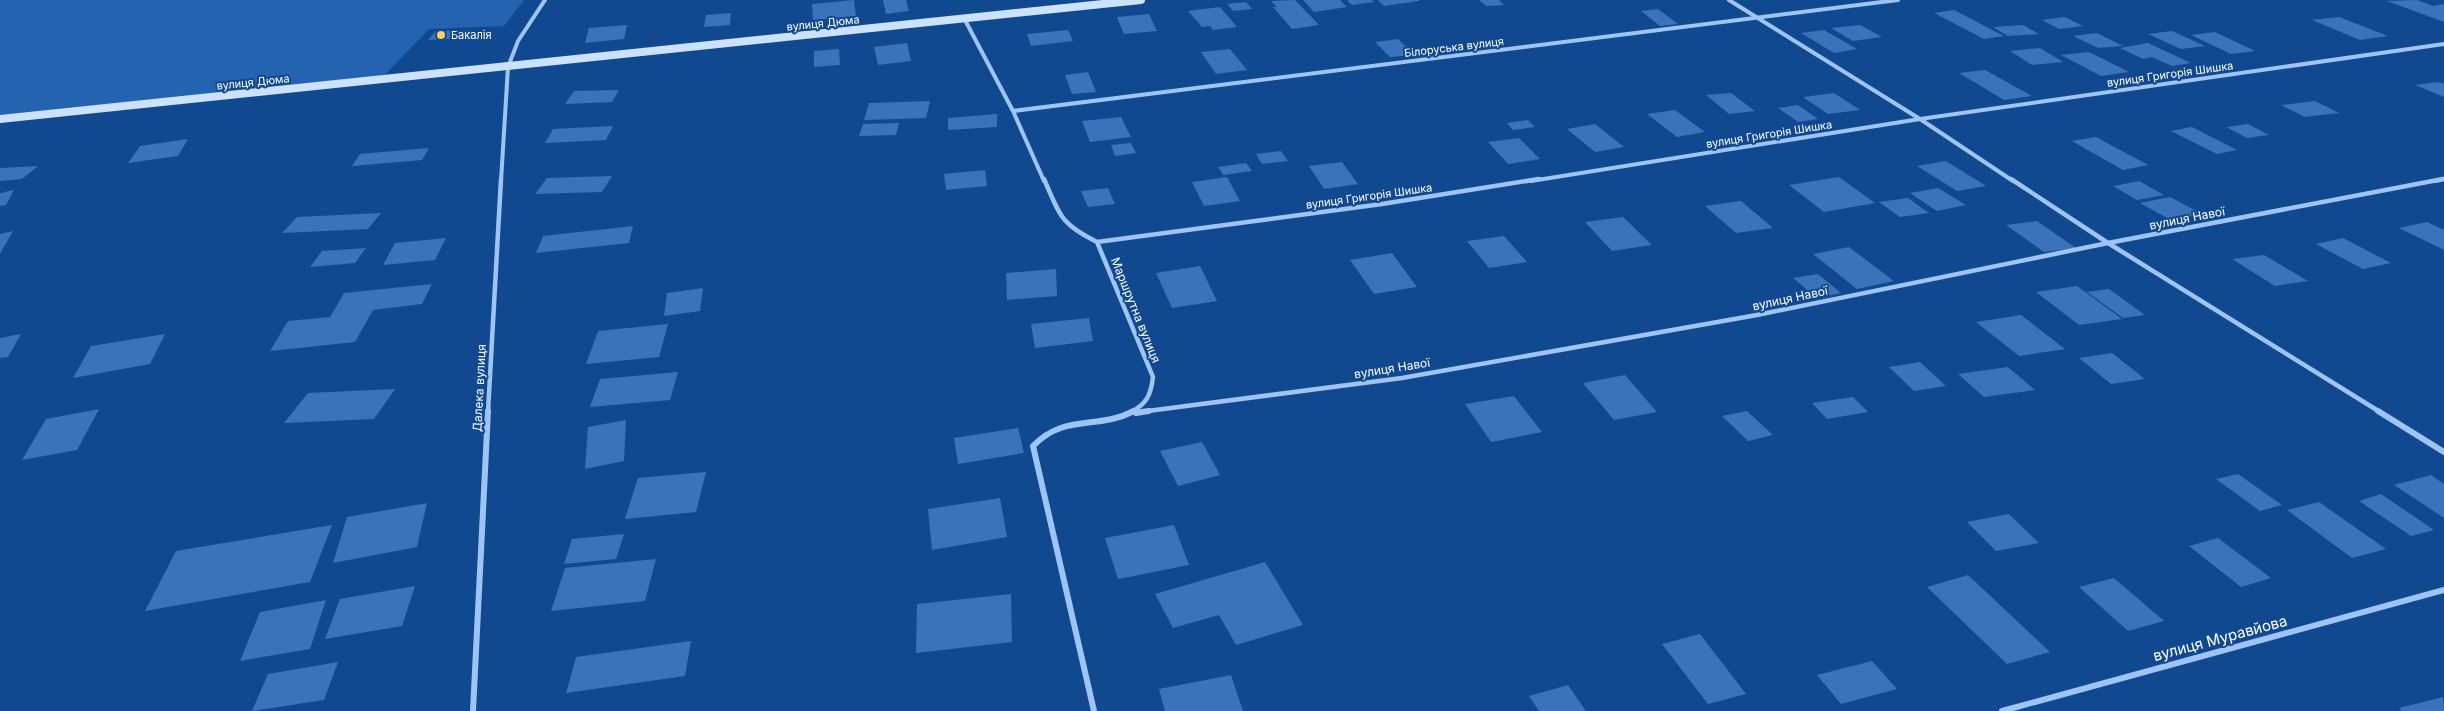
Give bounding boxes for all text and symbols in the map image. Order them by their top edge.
street label: вулиця Дюма [786,12,860,34]
place label: Бакалія [451,28,492,42]
marker: Бакалія [435,29,447,41]
street label: Білоруська вулиця [1403,34,1505,60]
street label: вулиця Григорія Шишка [2106,58,2234,90]
street label: вулиця Дюма [216,71,290,93]
street label: вулиця Григорія Шишка [1705,117,1833,151]
street label: вулиця Григорія Шишка [1305,180,1433,212]
street label: вулиця Навої [2148,203,2227,233]
street label: Маршрутна вулиця [1108,255,1164,365]
street label: вулиця Навої [1751,282,1830,313]
street label: Далека вулиця [469,344,489,432]
street label: вулиця Навої [1353,354,1432,381]
street label: вулиця Муравйова [2151,611,2289,665]

